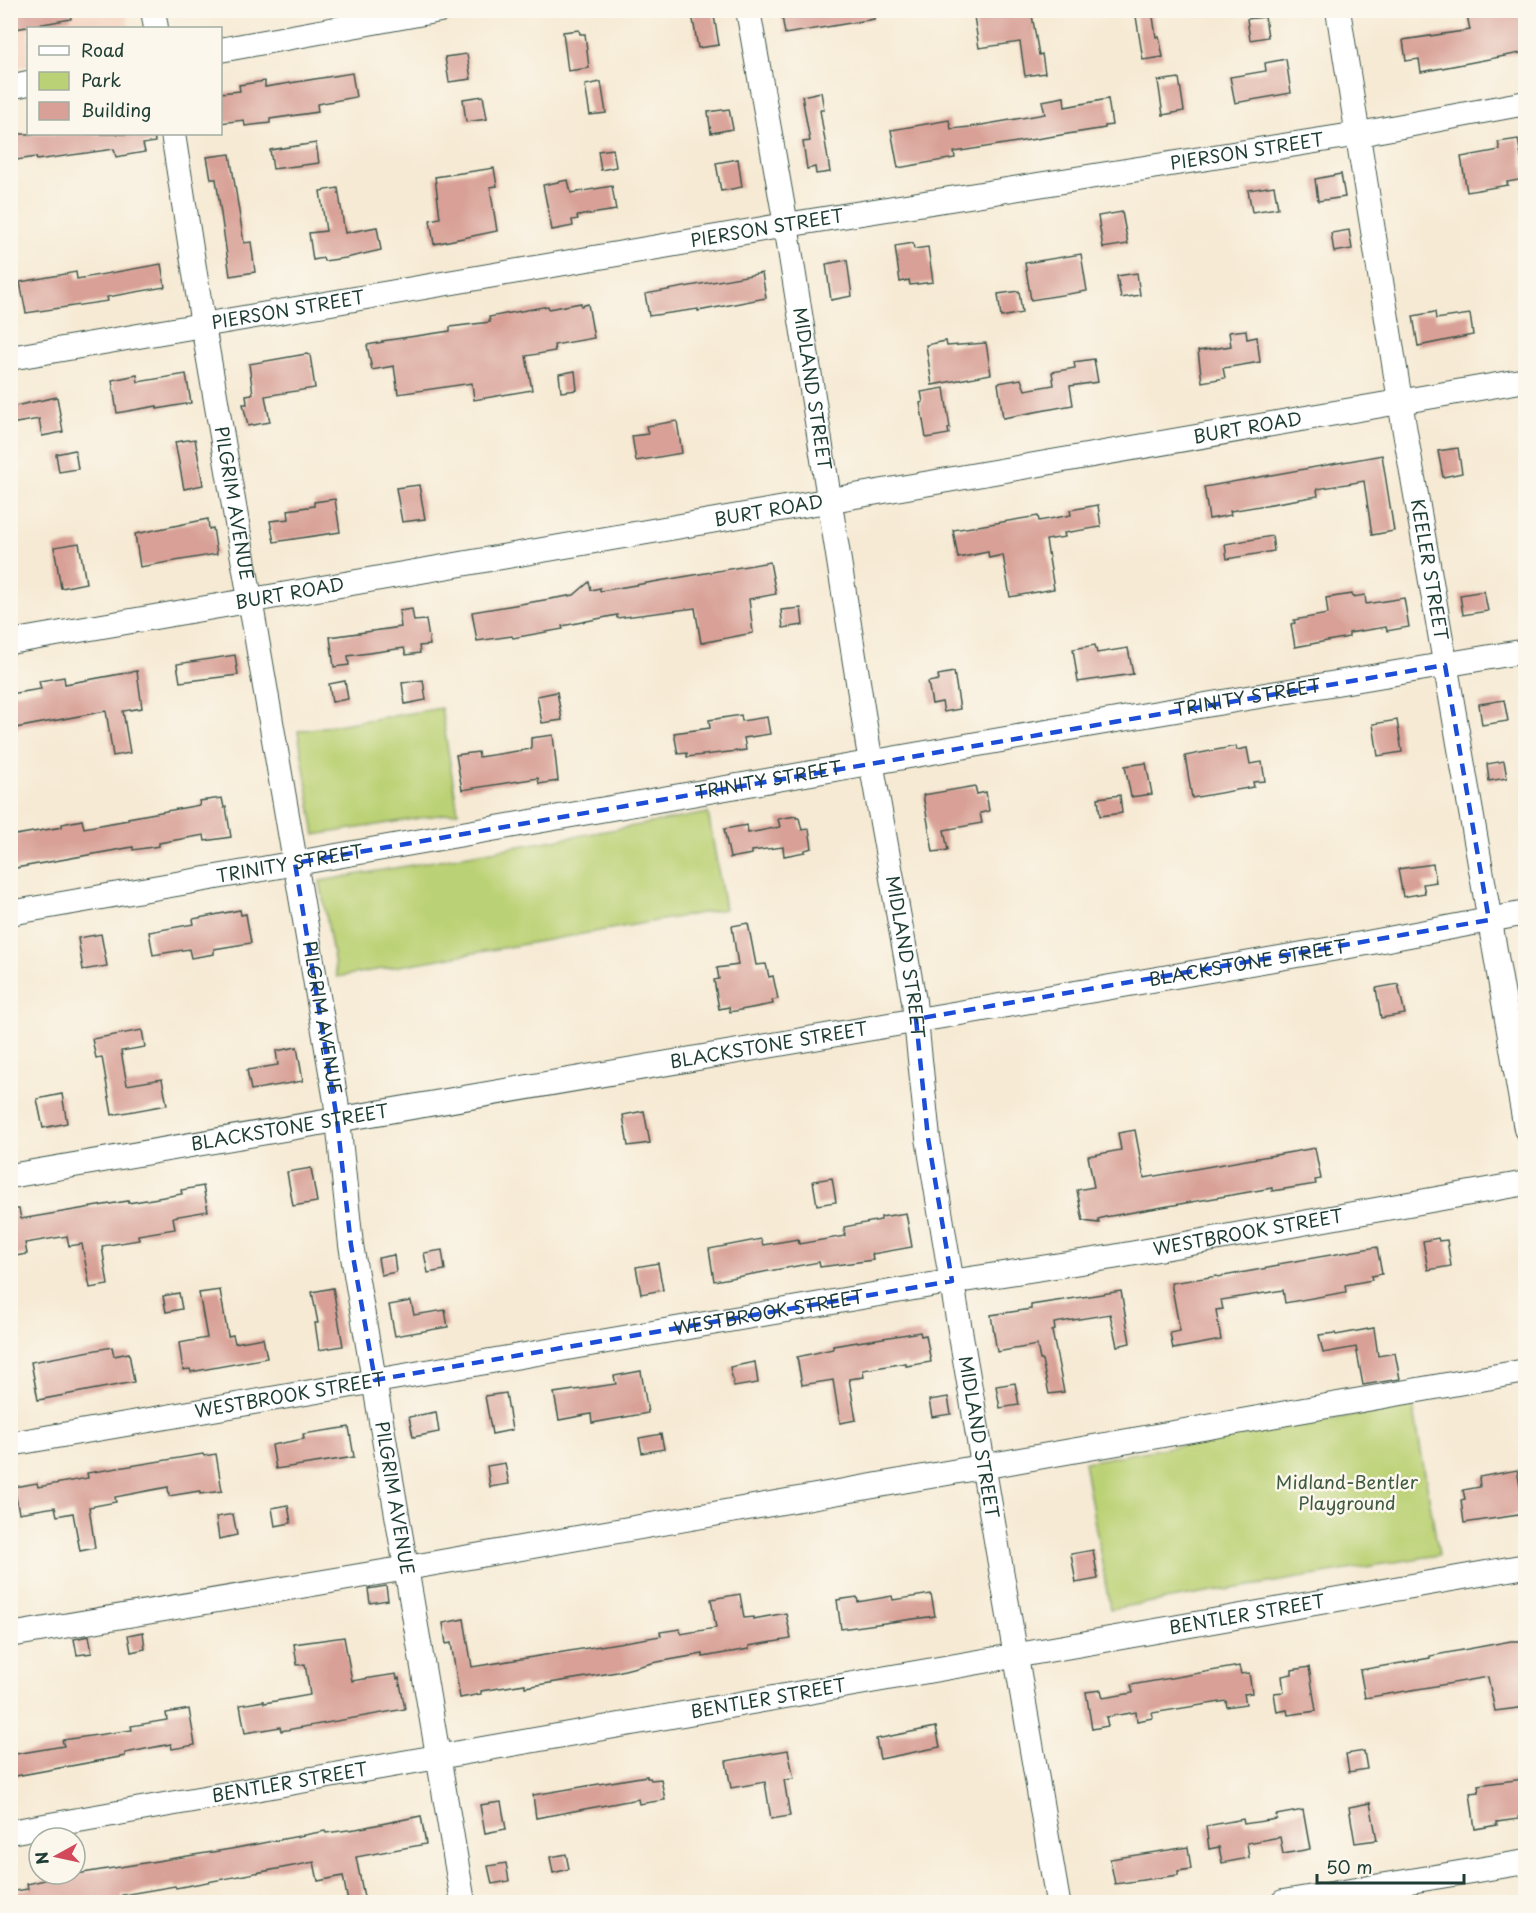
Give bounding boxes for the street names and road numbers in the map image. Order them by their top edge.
street label: PIERSON STREET [1168,125,1326,176]
street label: PIERSON STREET [688,201,846,253]
street label: PIERSON STREET [209,282,367,335]
street label: MIDLAND STREET [787,305,840,472]
street label: BURT ROAD [1191,404,1304,449]
street label: PILGRIM AVENUE [209,424,261,582]
street label: BURT ROAD [712,487,825,532]
street label: KEELER STREET [1405,497,1456,643]
street label: BURT ROAD [233,569,346,615]
street label: TRINITY STREET [1172,671,1323,722]
street label: TRINITY STREET [693,753,844,805]
street label: TRINITY STREET [214,836,366,889]
street label: MIDLAND STREET [880,873,933,1040]
street label: BLACKSTONE STREET [1147,932,1349,992]
street label: PILGRIM AVENUE [297,938,350,1096]
street label: BLACKSTONE STREET [668,1014,870,1074]
street label: BLACKSTONE STREET [189,1096,391,1157]
street label: WESTBROOK STREET [1151,1201,1346,1262]
street label: WESTBROOK STREET [671,1282,866,1341]
street label: MIDLAND STREET [953,1354,1007,1521]
street label: WESTBROOK STREET [193,1364,387,1424]
street label: PILGRIM AVENUE [369,1419,422,1577]
street label: BENTLER STREET [1167,1586,1327,1640]
street label: BENTLER STREET [688,1670,849,1724]
street label: BENTLER STREET [210,1754,370,1808]

